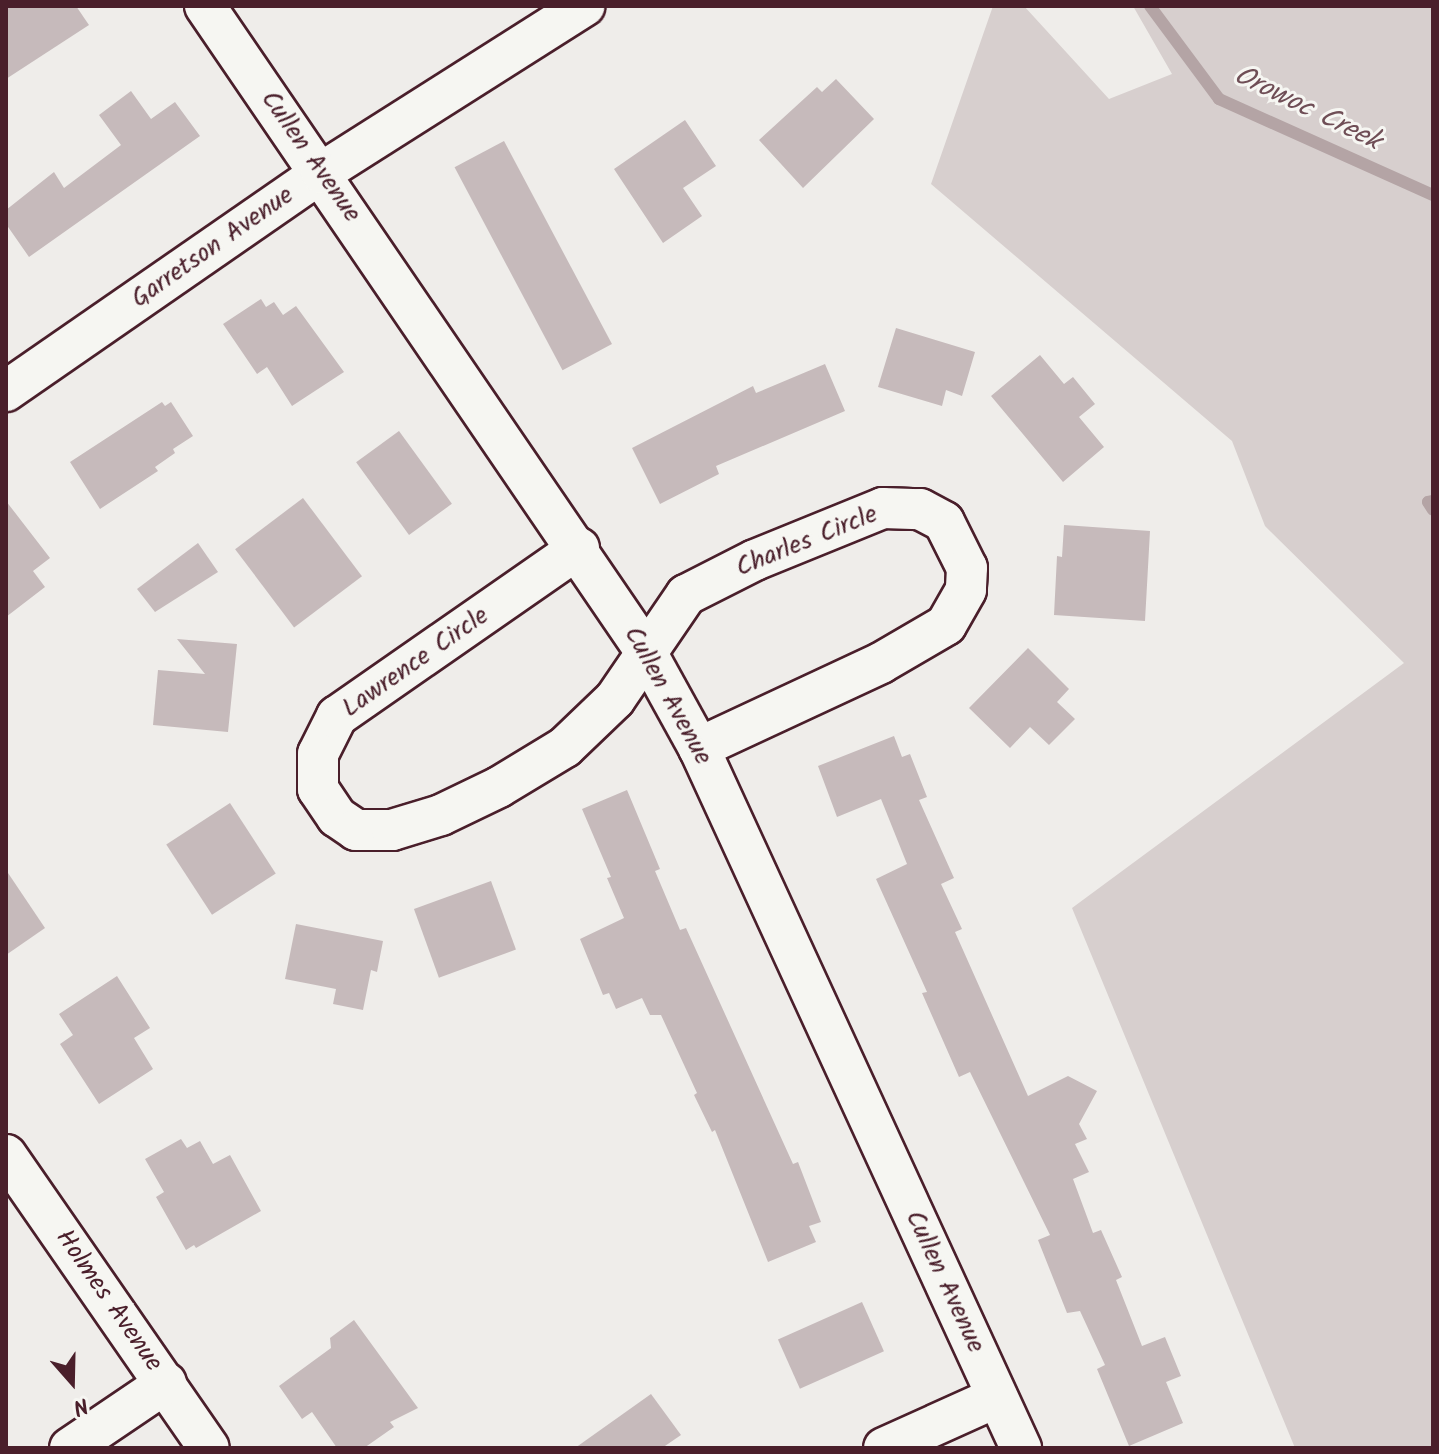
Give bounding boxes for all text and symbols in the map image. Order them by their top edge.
water label: Orowoc Creek [1228,59,1386,159]
street label: Cullen Avenue [253,85,367,229]
street label: Garretson Avenue [126,181,300,315]
street label: Charles Circle [732,499,882,585]
street label: Lawrence Circle [337,601,495,725]
street label: Cullen Avenue [616,621,718,771]
street label: Cullen Avenue [897,1206,991,1358]
street label: Holmes Avenue [48,1224,168,1378]
north arrow [32,1342,112,1422]
text: N [68,1386,93,1424]

